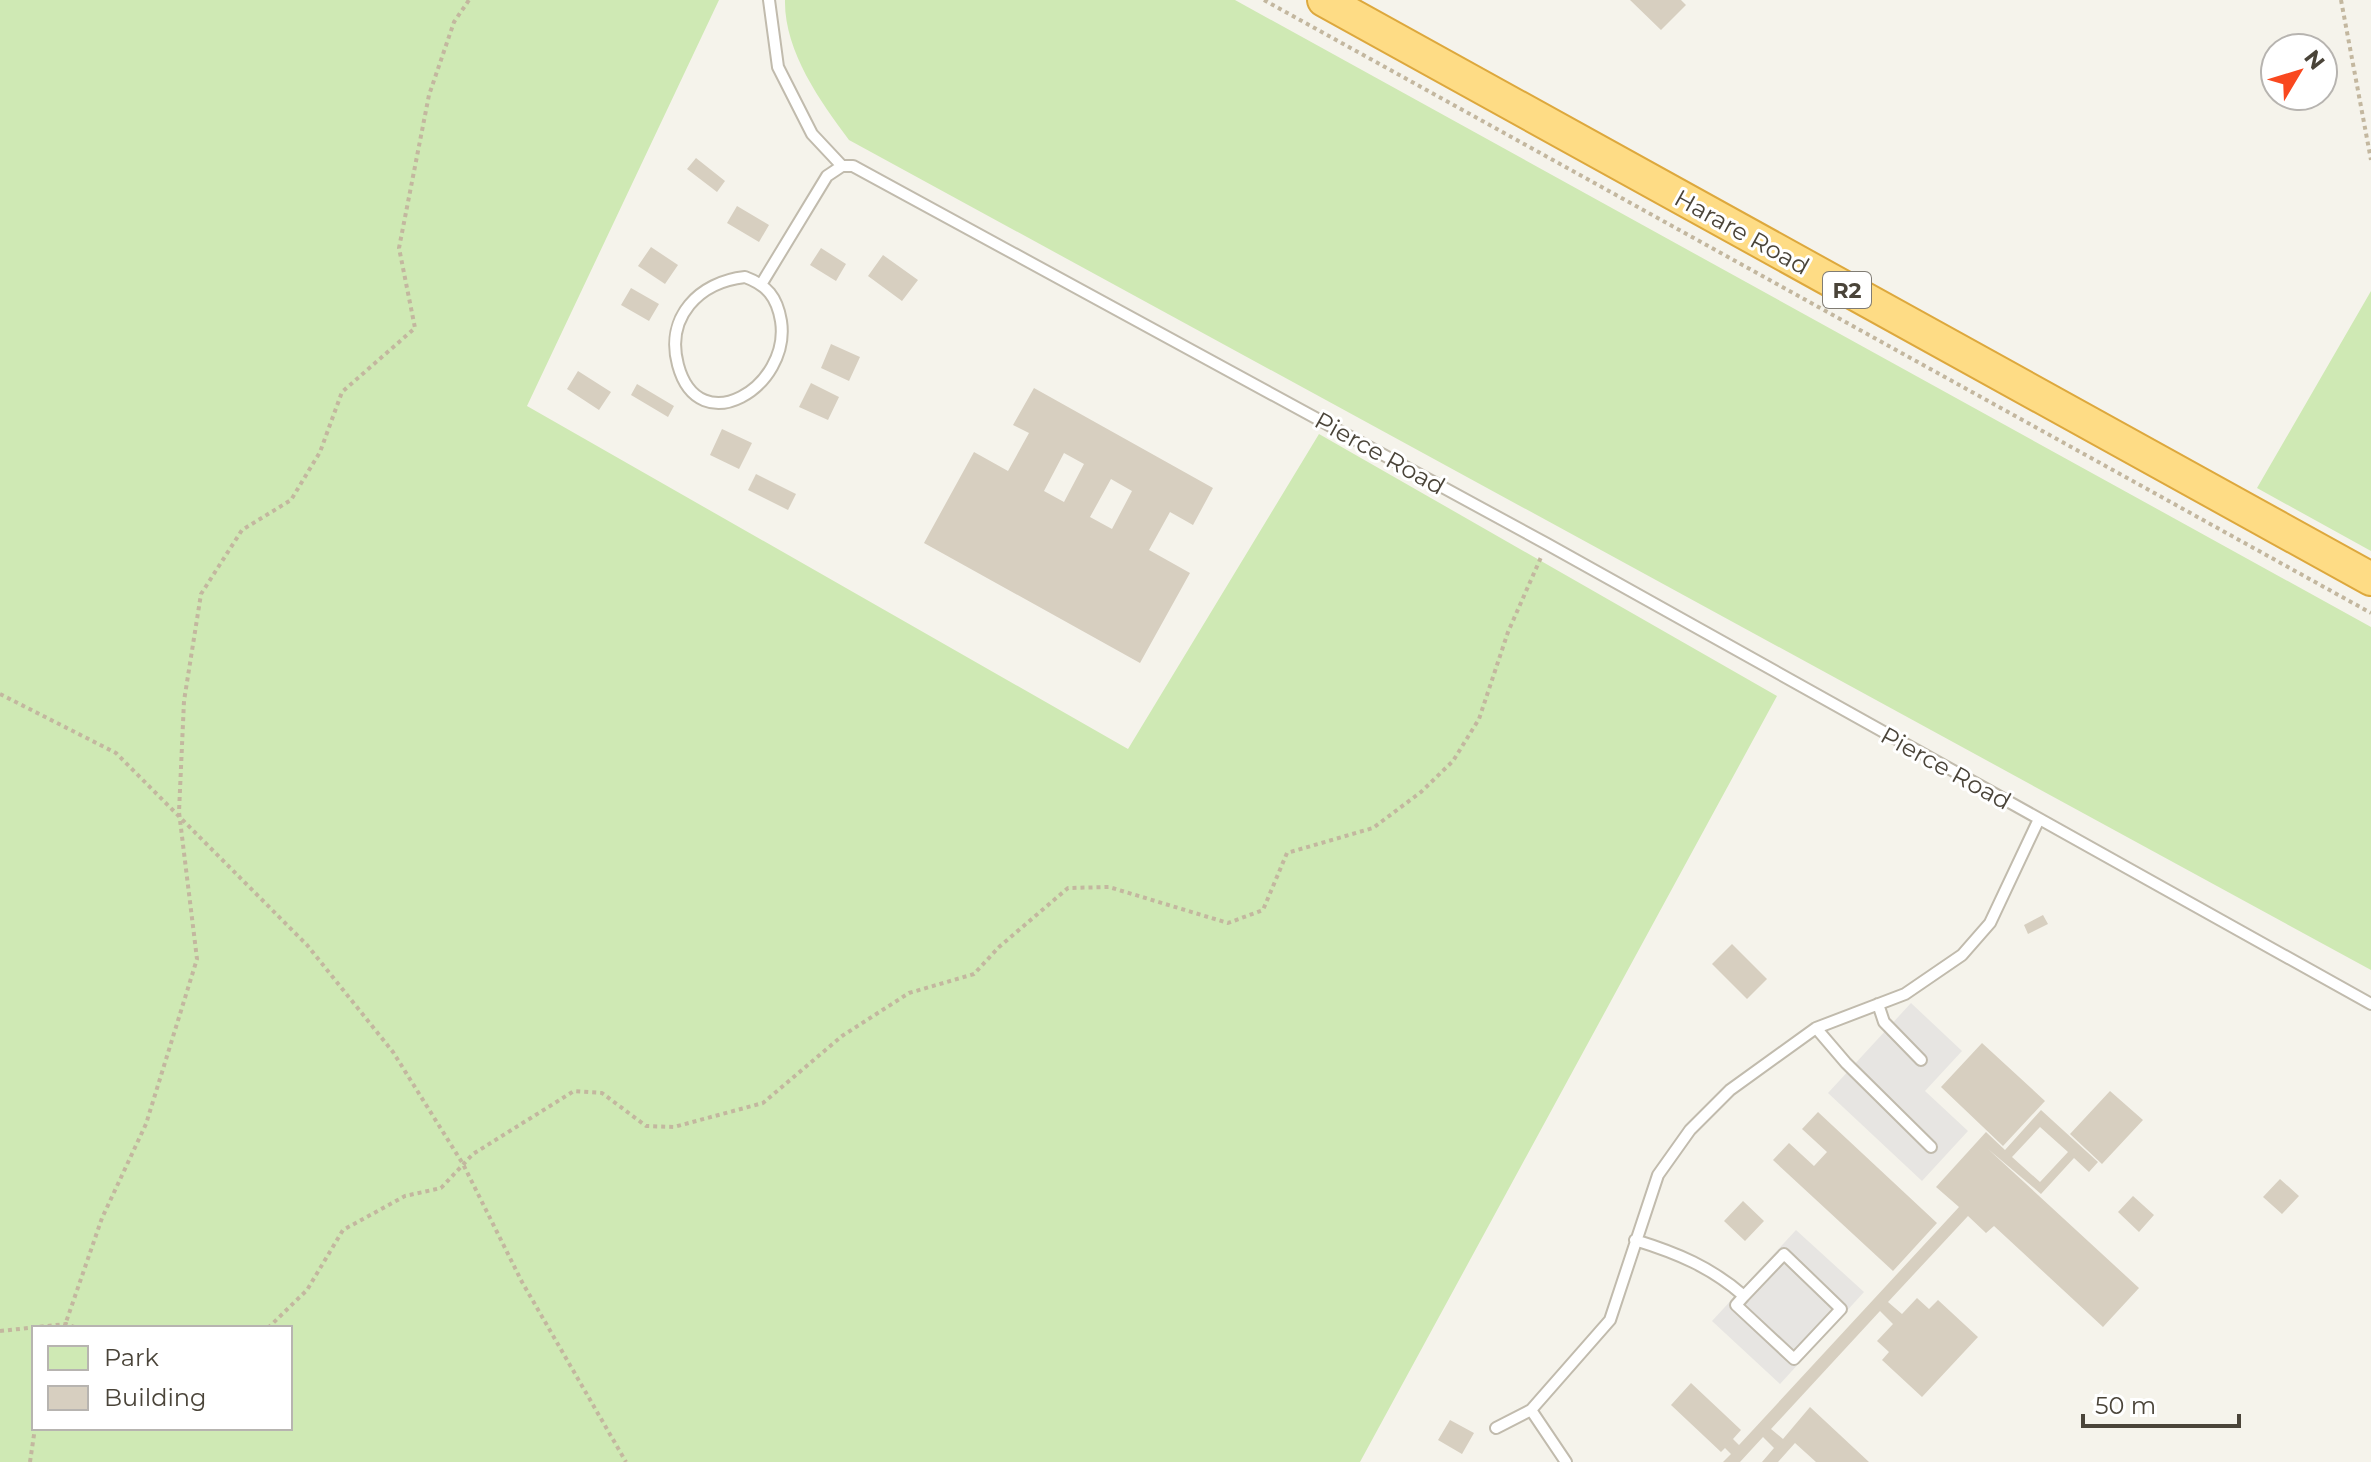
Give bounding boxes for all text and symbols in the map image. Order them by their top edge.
north arrow [2259,32,2339,112]
text: N [2298,45,2330,75]
street label: Harare Road [1670,183,1814,281]
road number: R2 [1823,272,1871,308]
street label: Pierce Road [1310,405,1450,501]
street label: Pierce Road [1876,720,2016,816]
legend [32,1326,292,1430]
text: Park [104,1343,159,1372]
scale bar [2083,1378,2239,1428]
text: Building [104,1383,207,1412]
text: 50 m [2095,1391,2156,1420]

